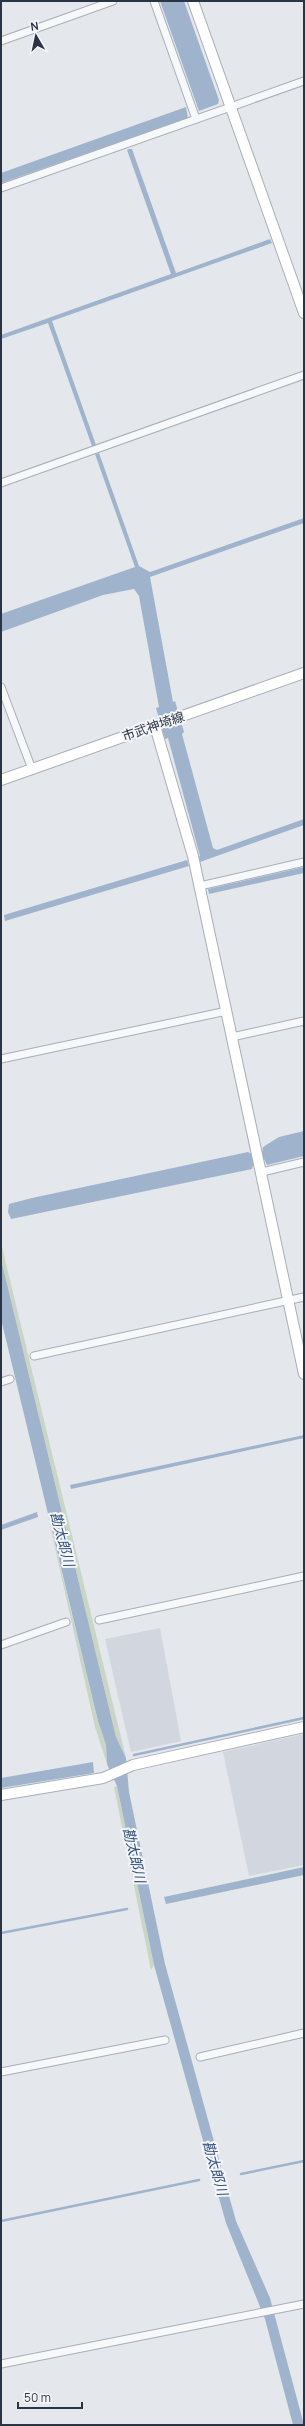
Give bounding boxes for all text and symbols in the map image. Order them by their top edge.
north arrow [16,16,56,56]
text: N [29,18,40,34]
street label: 市武神埼線 [119,707,187,745]
water label: 勘太郎川 [47,1509,80,1570]
water label: 勘太郎川 [119,1826,151,1886]
water label: 勘太郎川 [199,2138,233,2199]
scale bar [18,2384,82,2410]
text: 50 m [24,2389,51,2406]

